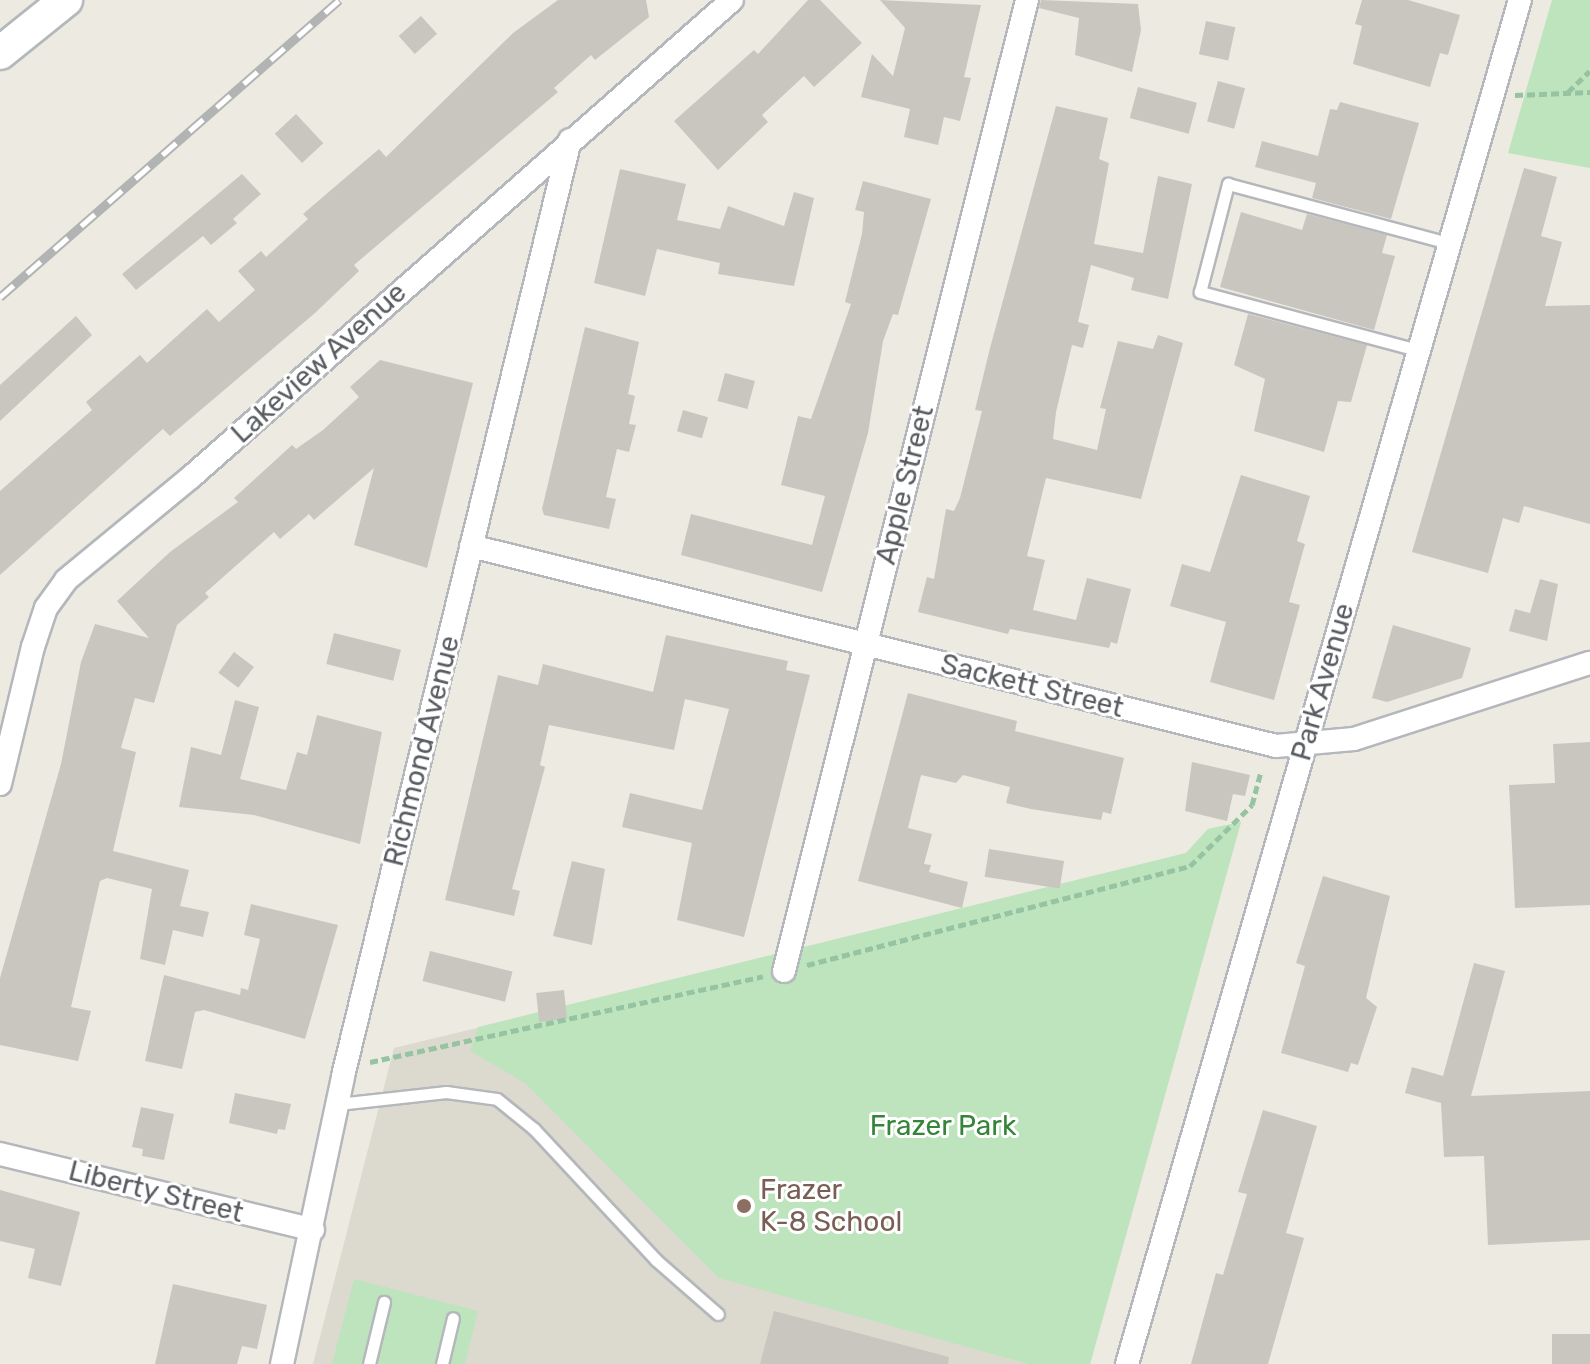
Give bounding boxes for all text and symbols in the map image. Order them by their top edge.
street label: Lakeview Avenue [224,275,414,451]
street label: Apple Street [869,402,941,568]
street label: Park Avenue [1284,599,1362,765]
street label: Richmond Avenue [377,632,467,870]
street label: Sackett Street [937,647,1127,725]
park label: Frazer Park [869,1109,1017,1143]
street label: Liberty Street [65,1154,247,1230]
place label: Frazer K-8 School [760,1173,902,1239]
marker: Frazer K-8 School [735,1197,753,1215]

